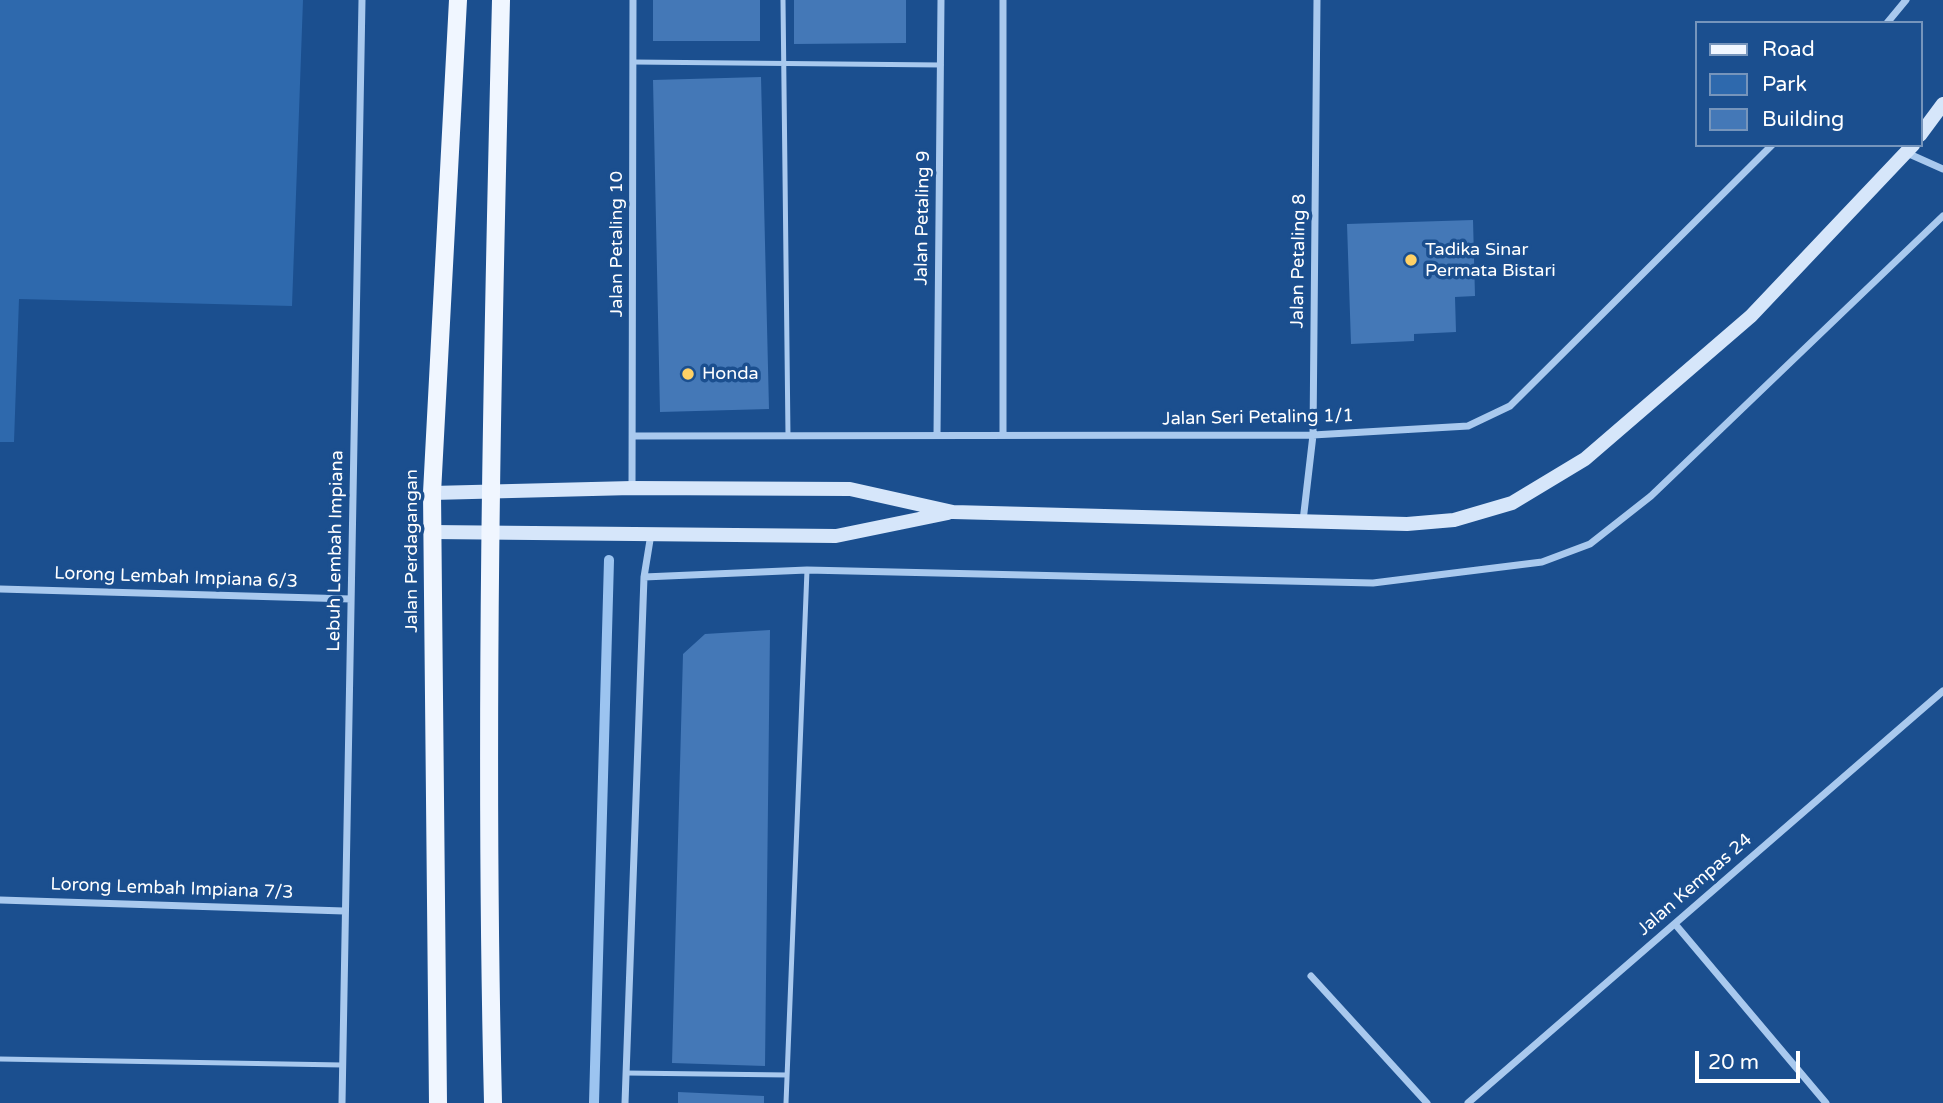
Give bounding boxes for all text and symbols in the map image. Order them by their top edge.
legend [1694,21,1922,147]
text: Road [1762,37,1815,62]
text: Park [1762,72,1807,97]
text: Building [1762,107,1844,132]
street label: Jalan Petaling 9 [911,150,935,286]
street label: Jalan Petaling 10 [606,171,628,317]
street label: Jalan Petaling 8 [1287,193,1311,329]
place label: Tadika Sinar Permata Bistari [1425,239,1556,282]
marker: Tadika Sinar Permata Bistari [1403,252,1419,268]
place label: Honda [702,363,759,385]
marker: Honda [680,366,696,382]
street label: Jalan Seri Petaling 1/1 [1162,406,1354,430]
street label: Lebuh Lembah Impiana [323,450,349,652]
street label: Jalan Perdagangan [401,469,423,633]
street label: Lorong Lembah Impiana 6/3 [54,563,298,593]
street label: Jalan Kempas 24 [1633,829,1757,941]
street label: Lorong Lembah Impiana 7/3 [50,874,294,904]
scale bar [1698,1036,1803,1080]
text: 20 m [1708,1050,1759,1075]

